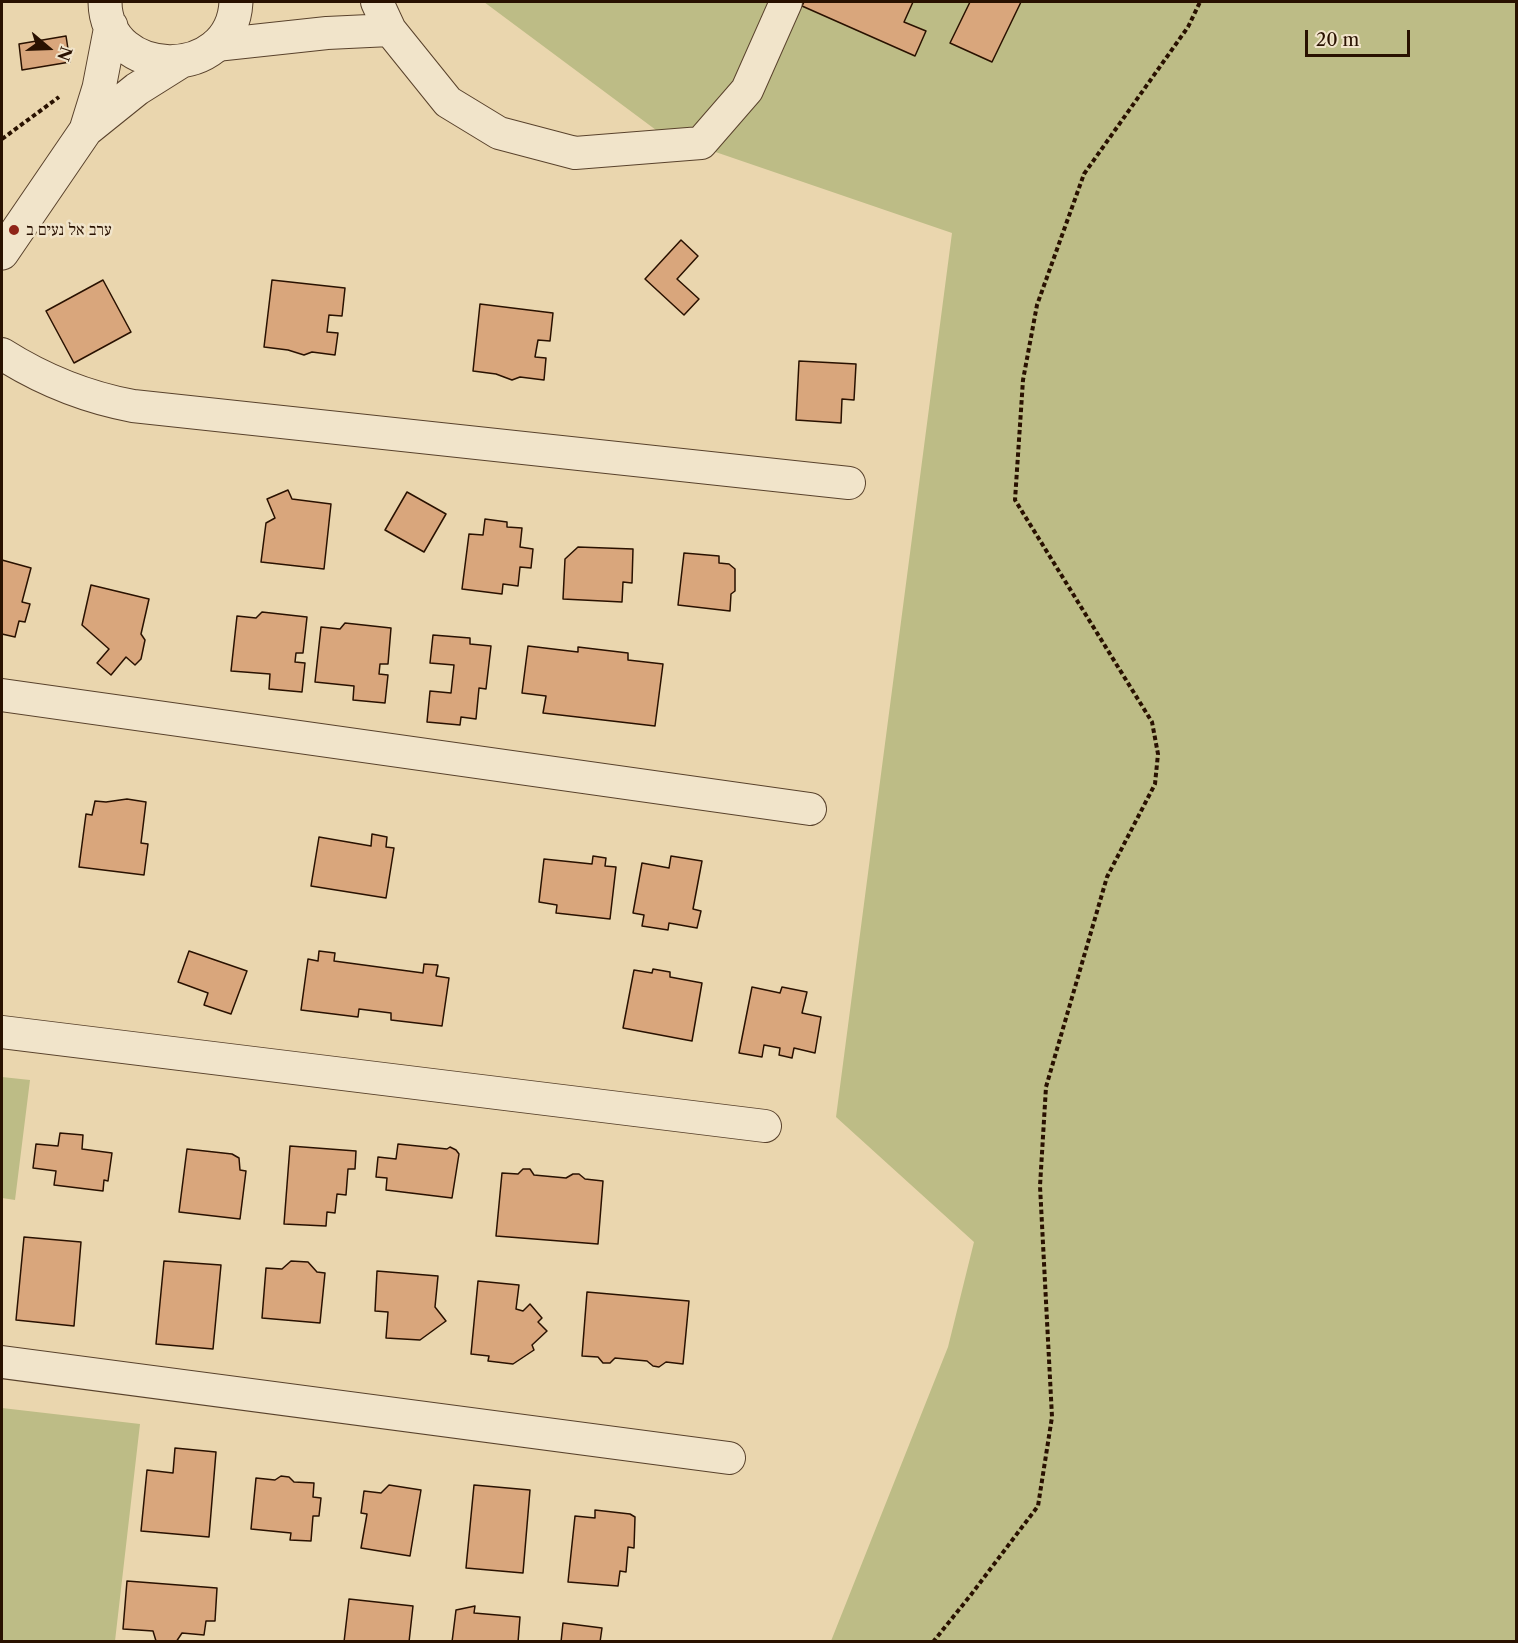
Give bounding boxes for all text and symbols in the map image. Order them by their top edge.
north arrow [18,18,78,78]
scale bar [1308,18,1413,56]
text: 20 m [1316,29,1359,51]
text: N [53,44,77,64]
place label: ערב אל נעים ב [26,220,112,240]
marker: ערב אל נעים ב [7,223,21,237]

